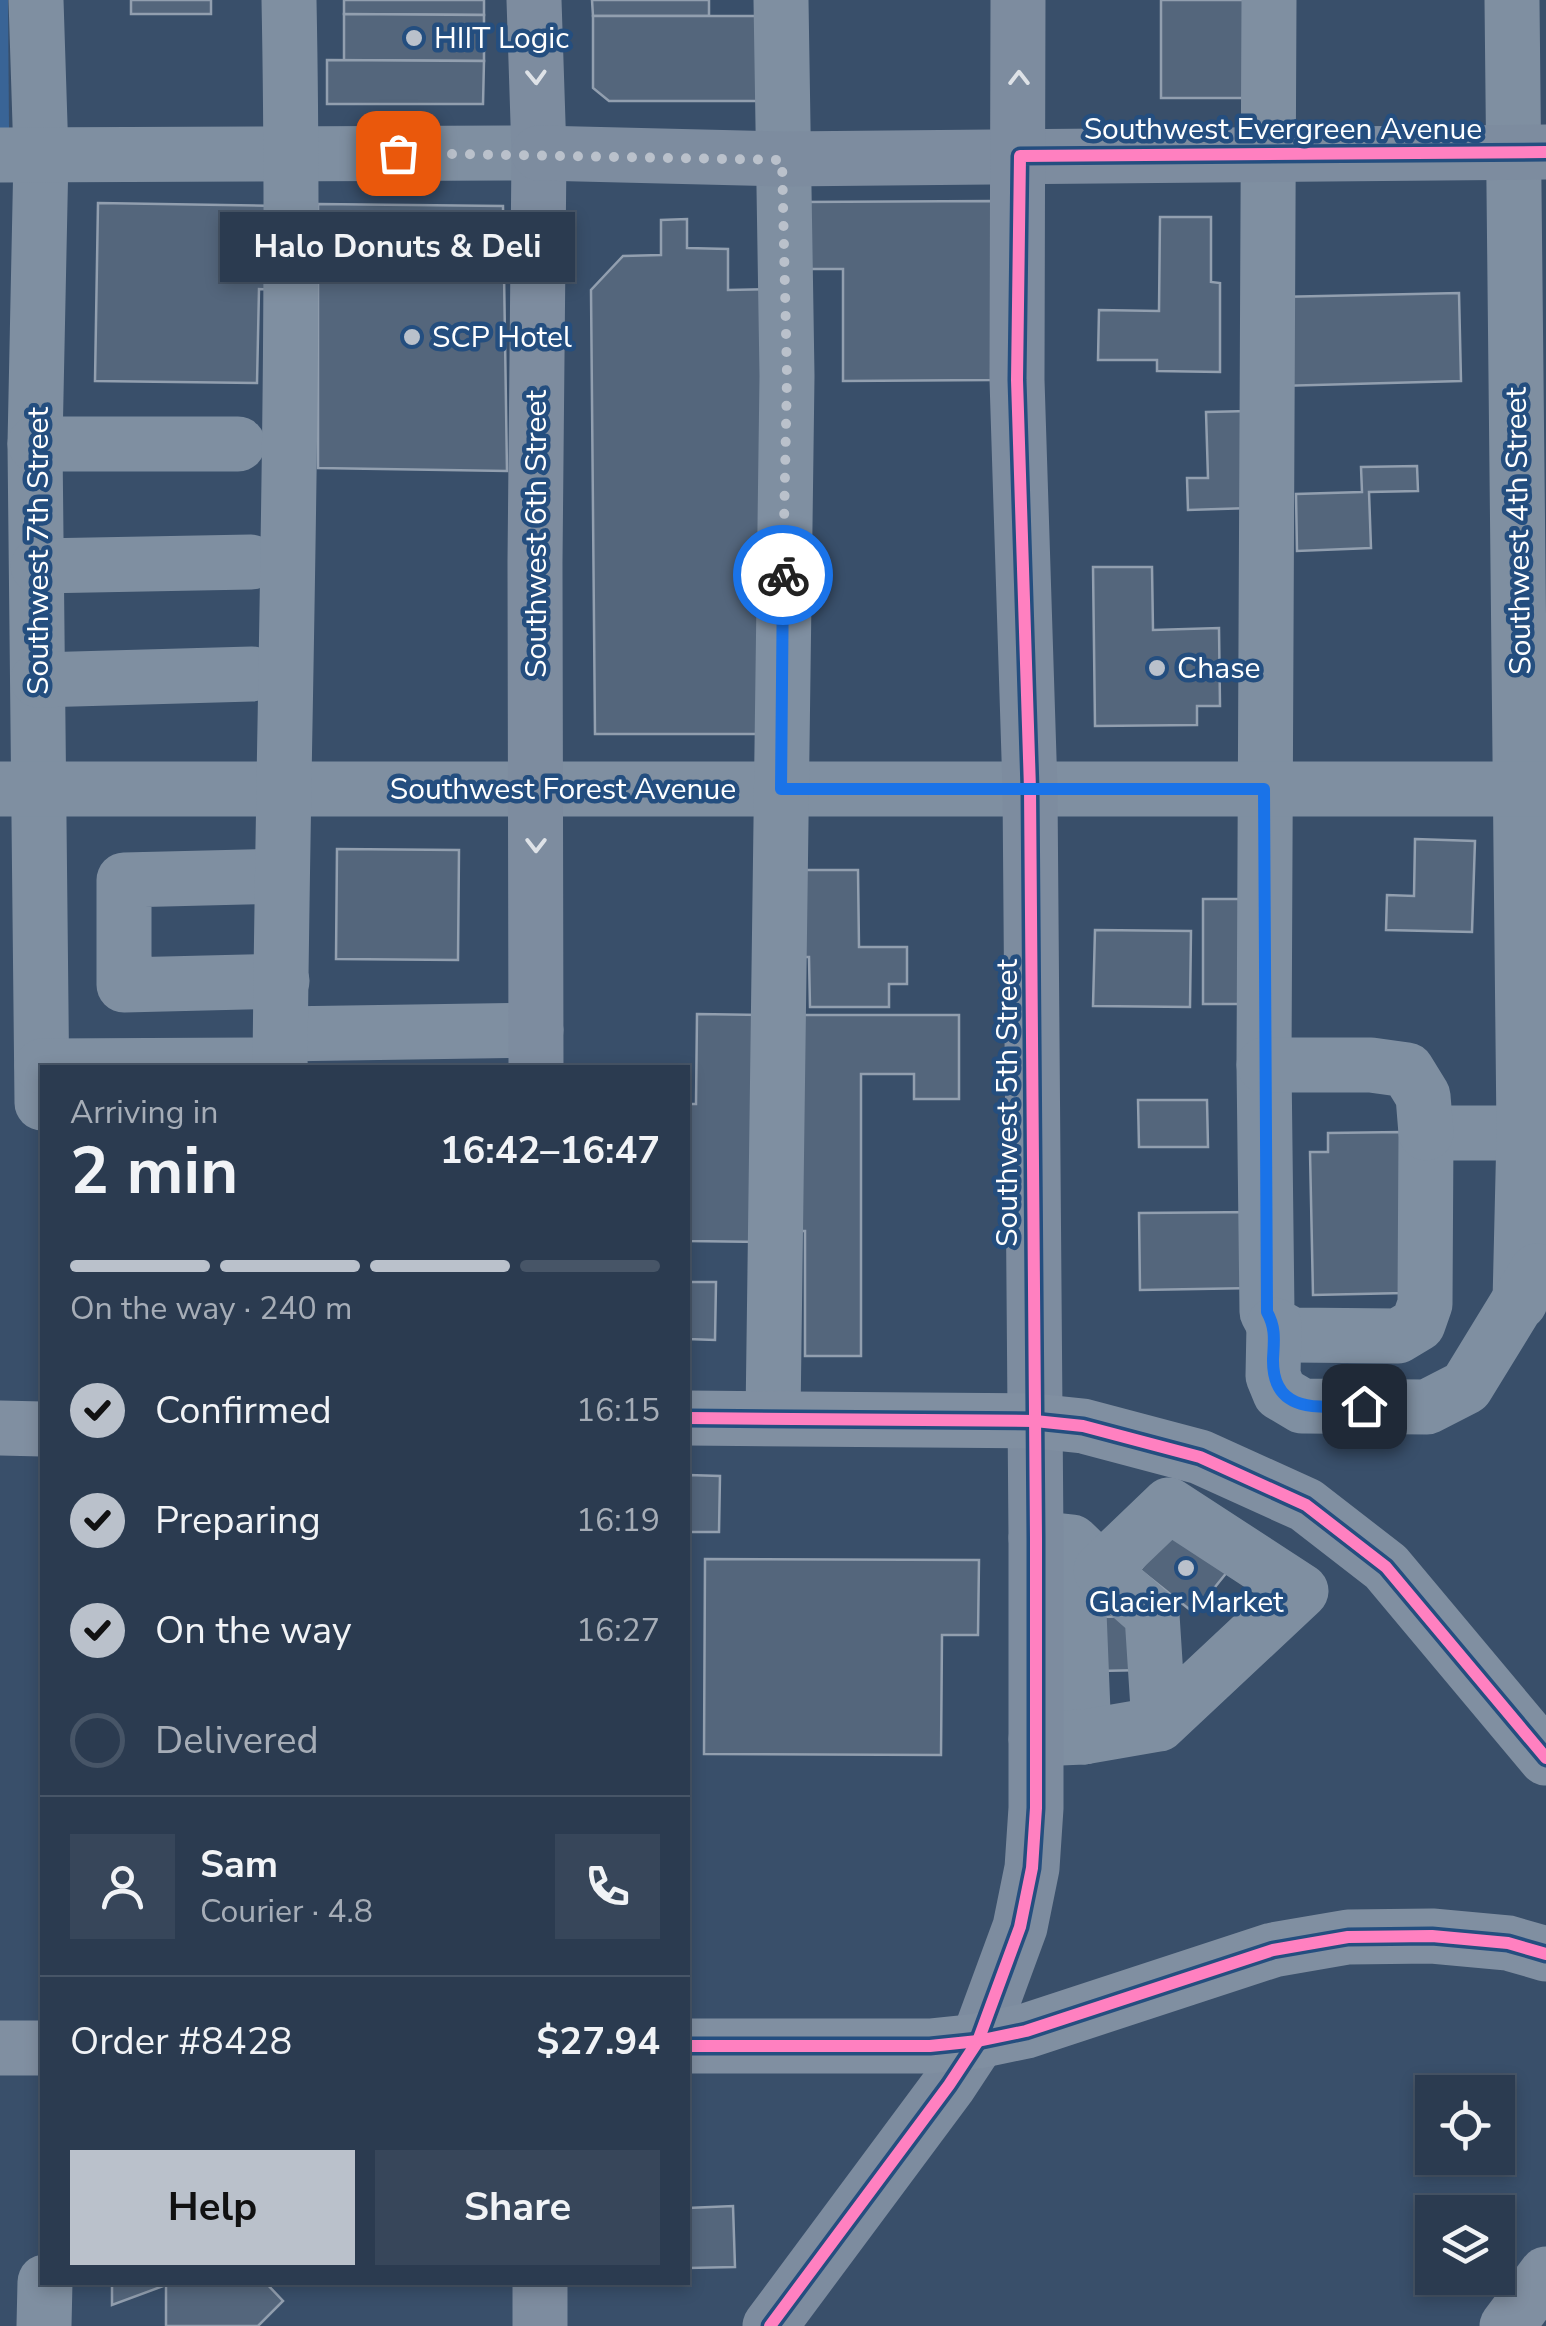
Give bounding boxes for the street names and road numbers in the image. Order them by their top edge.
street label: Southwest Evergreen Avenue [1084,109,1482,150]
street label: Southwest 4th Street [1495,386,1542,675]
street label: Southwest 6th Street [516,390,557,678]
street label: Southwest 7th Street [18,407,59,695]
street label: Southwest Forest Avenue [390,769,736,810]
street label: Southwest 5th Street [987,959,1028,1247]

